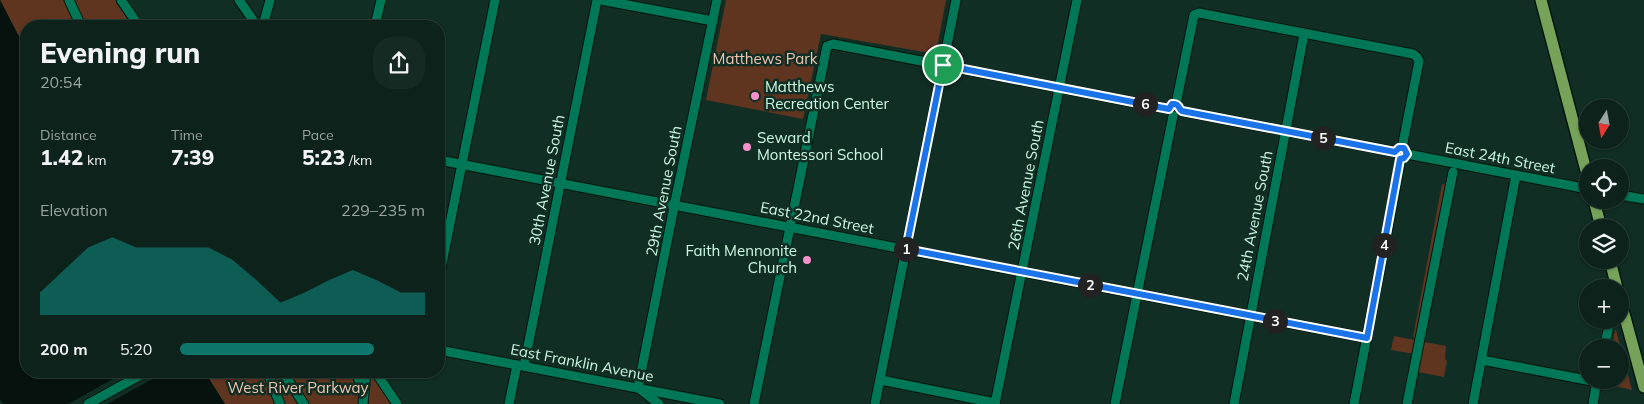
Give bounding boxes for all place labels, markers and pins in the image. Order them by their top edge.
pin [922,44,964,86]
place label: Matthews Recreation Center [765,77,889,113]
marker: Matthews Recreation Center [749,90,761,102]
pin: 6 [1132,92,1158,116]
pin: 5 [1310,126,1336,150]
place label: Seward Montessori School [757,128,883,164]
marker: Seward Montessori School [741,141,753,153]
pin: 4 [1372,232,1396,258]
pin: 1 [894,236,918,262]
place label: Faith Mennonite Church [685,241,797,277]
marker: Faith Mennonite Church [801,254,813,266]
pin: 2 [1078,272,1102,298]
pin: 3 [1262,308,1288,334]

